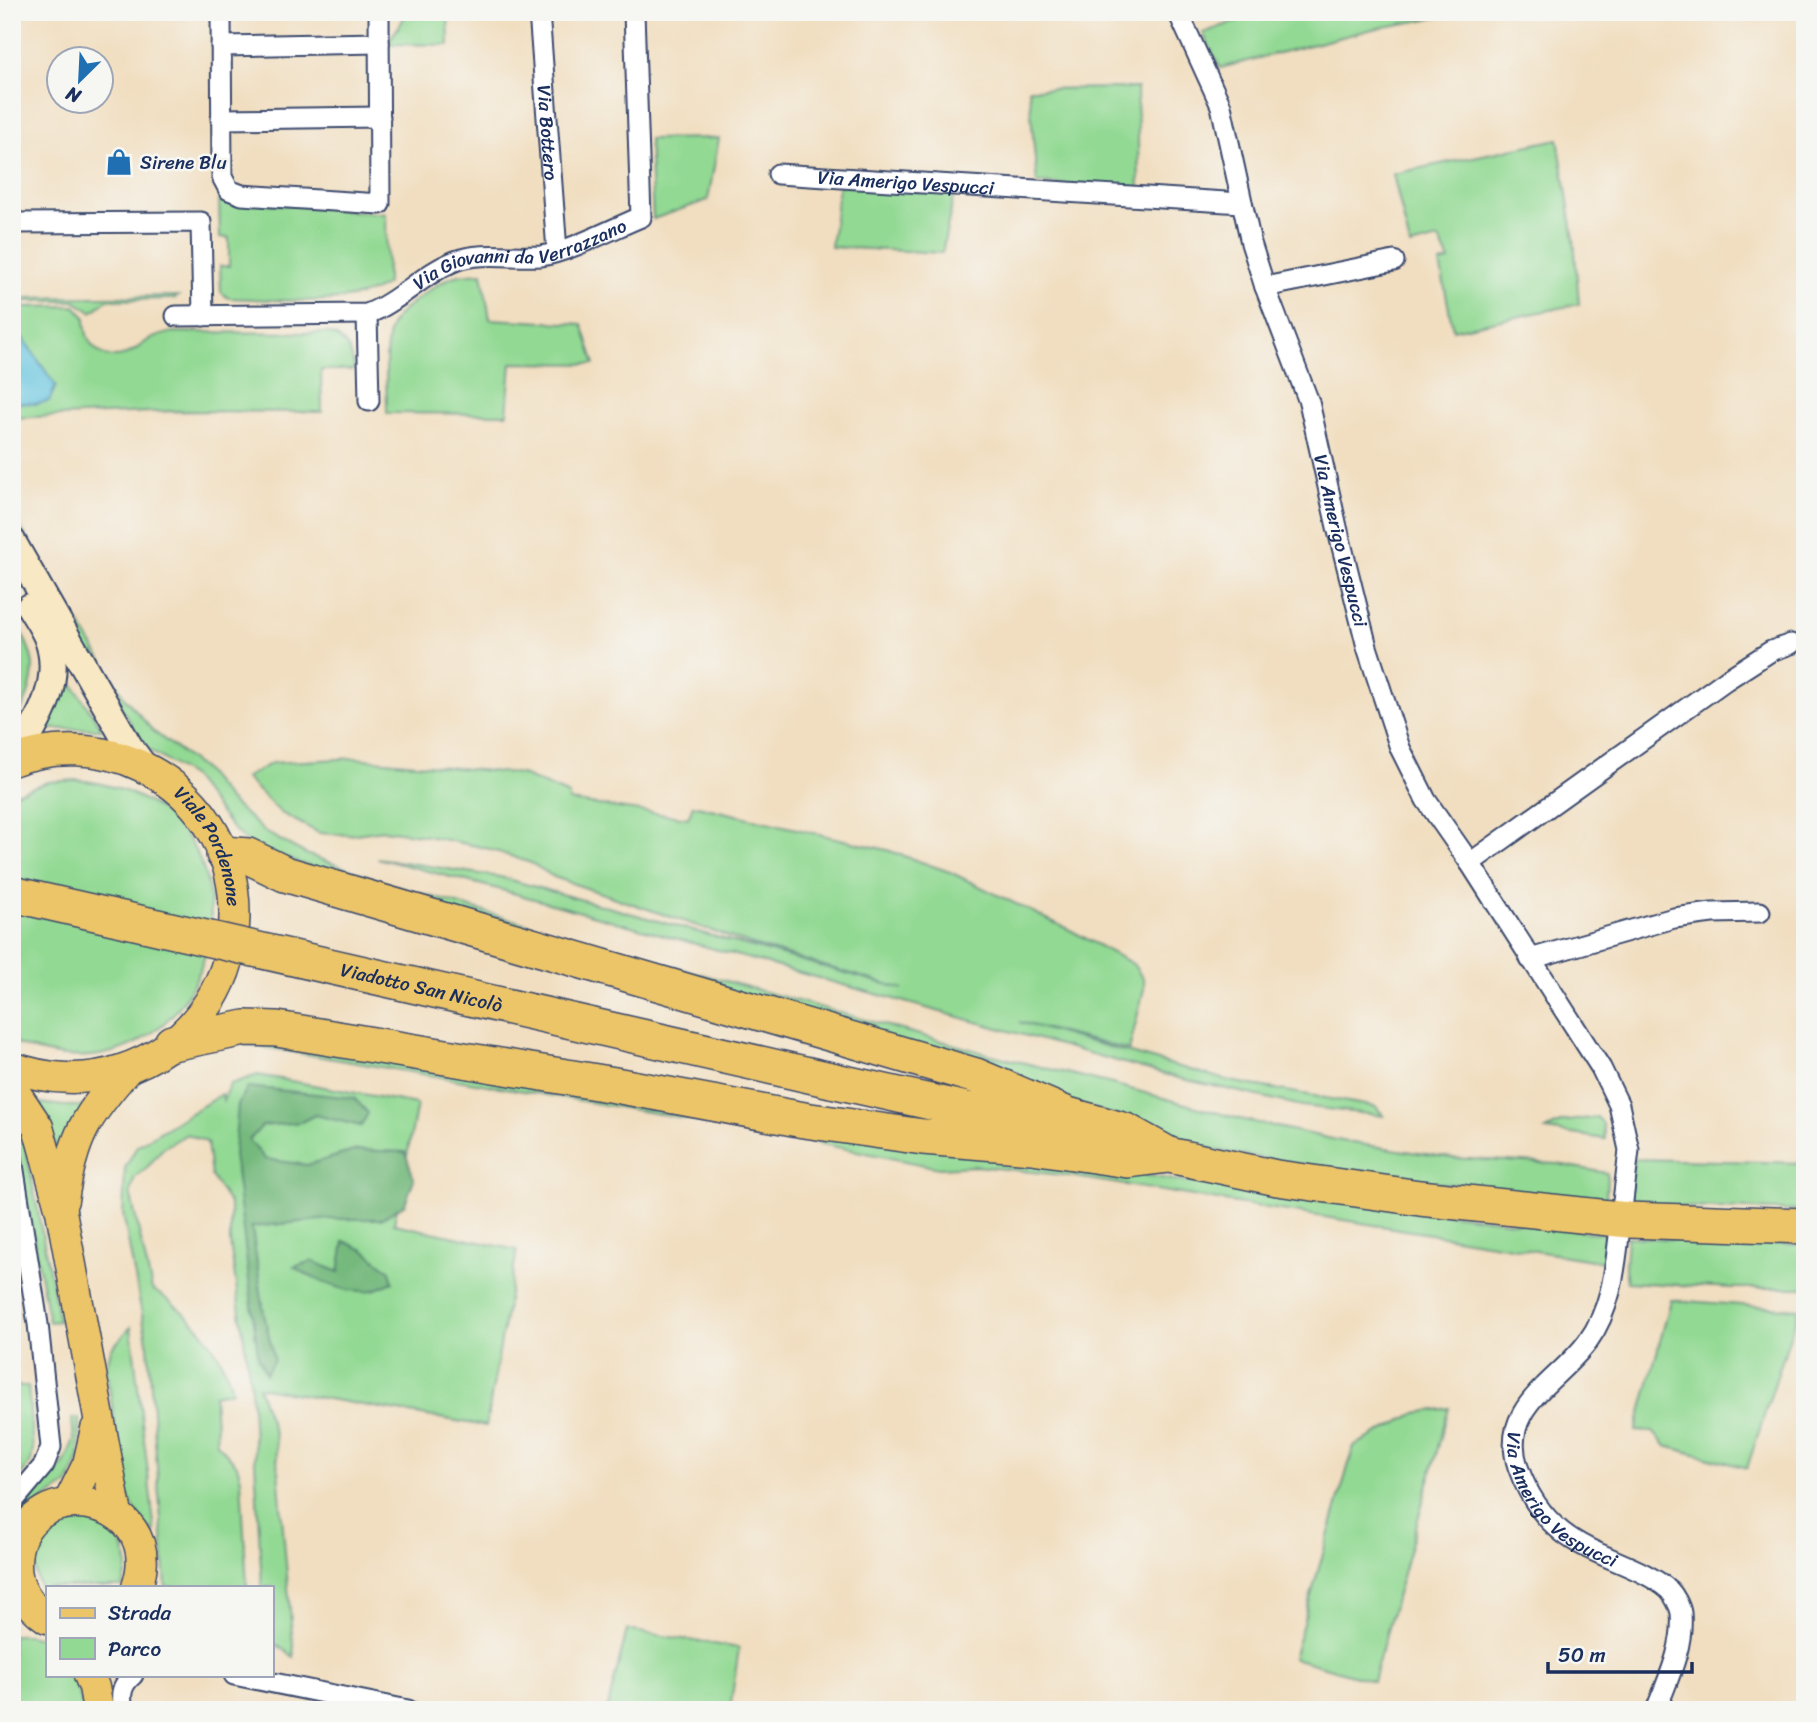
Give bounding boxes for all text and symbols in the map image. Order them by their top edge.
north arrow [46,46,116,116]
text: N [60,77,87,113]
street label: Via Bottero [528,84,568,182]
place label: Sirene Blu [140,146,227,179]
shop icon: Sirene Blu [104,147,134,177]
street label: Via Amerigo Vespucci [817,161,996,205]
street label: Via Giovanni da Verrazzano [405,209,632,299]
street label: Via Amerigo Vespucci [1304,451,1378,631]
street label: Viale Pordenone [166,778,250,908]
street label: Viadotto San Nicolò [337,953,506,1022]
street label: Via Amerigo Vespucci [1497,1430,1623,1577]
legend [46,1586,273,1676]
text: Strada [108,1594,172,1632]
text: Parco [108,1630,161,1668]
scale bar [1548,1631,1691,1675]
text: 50 m [1558,1636,1606,1674]

